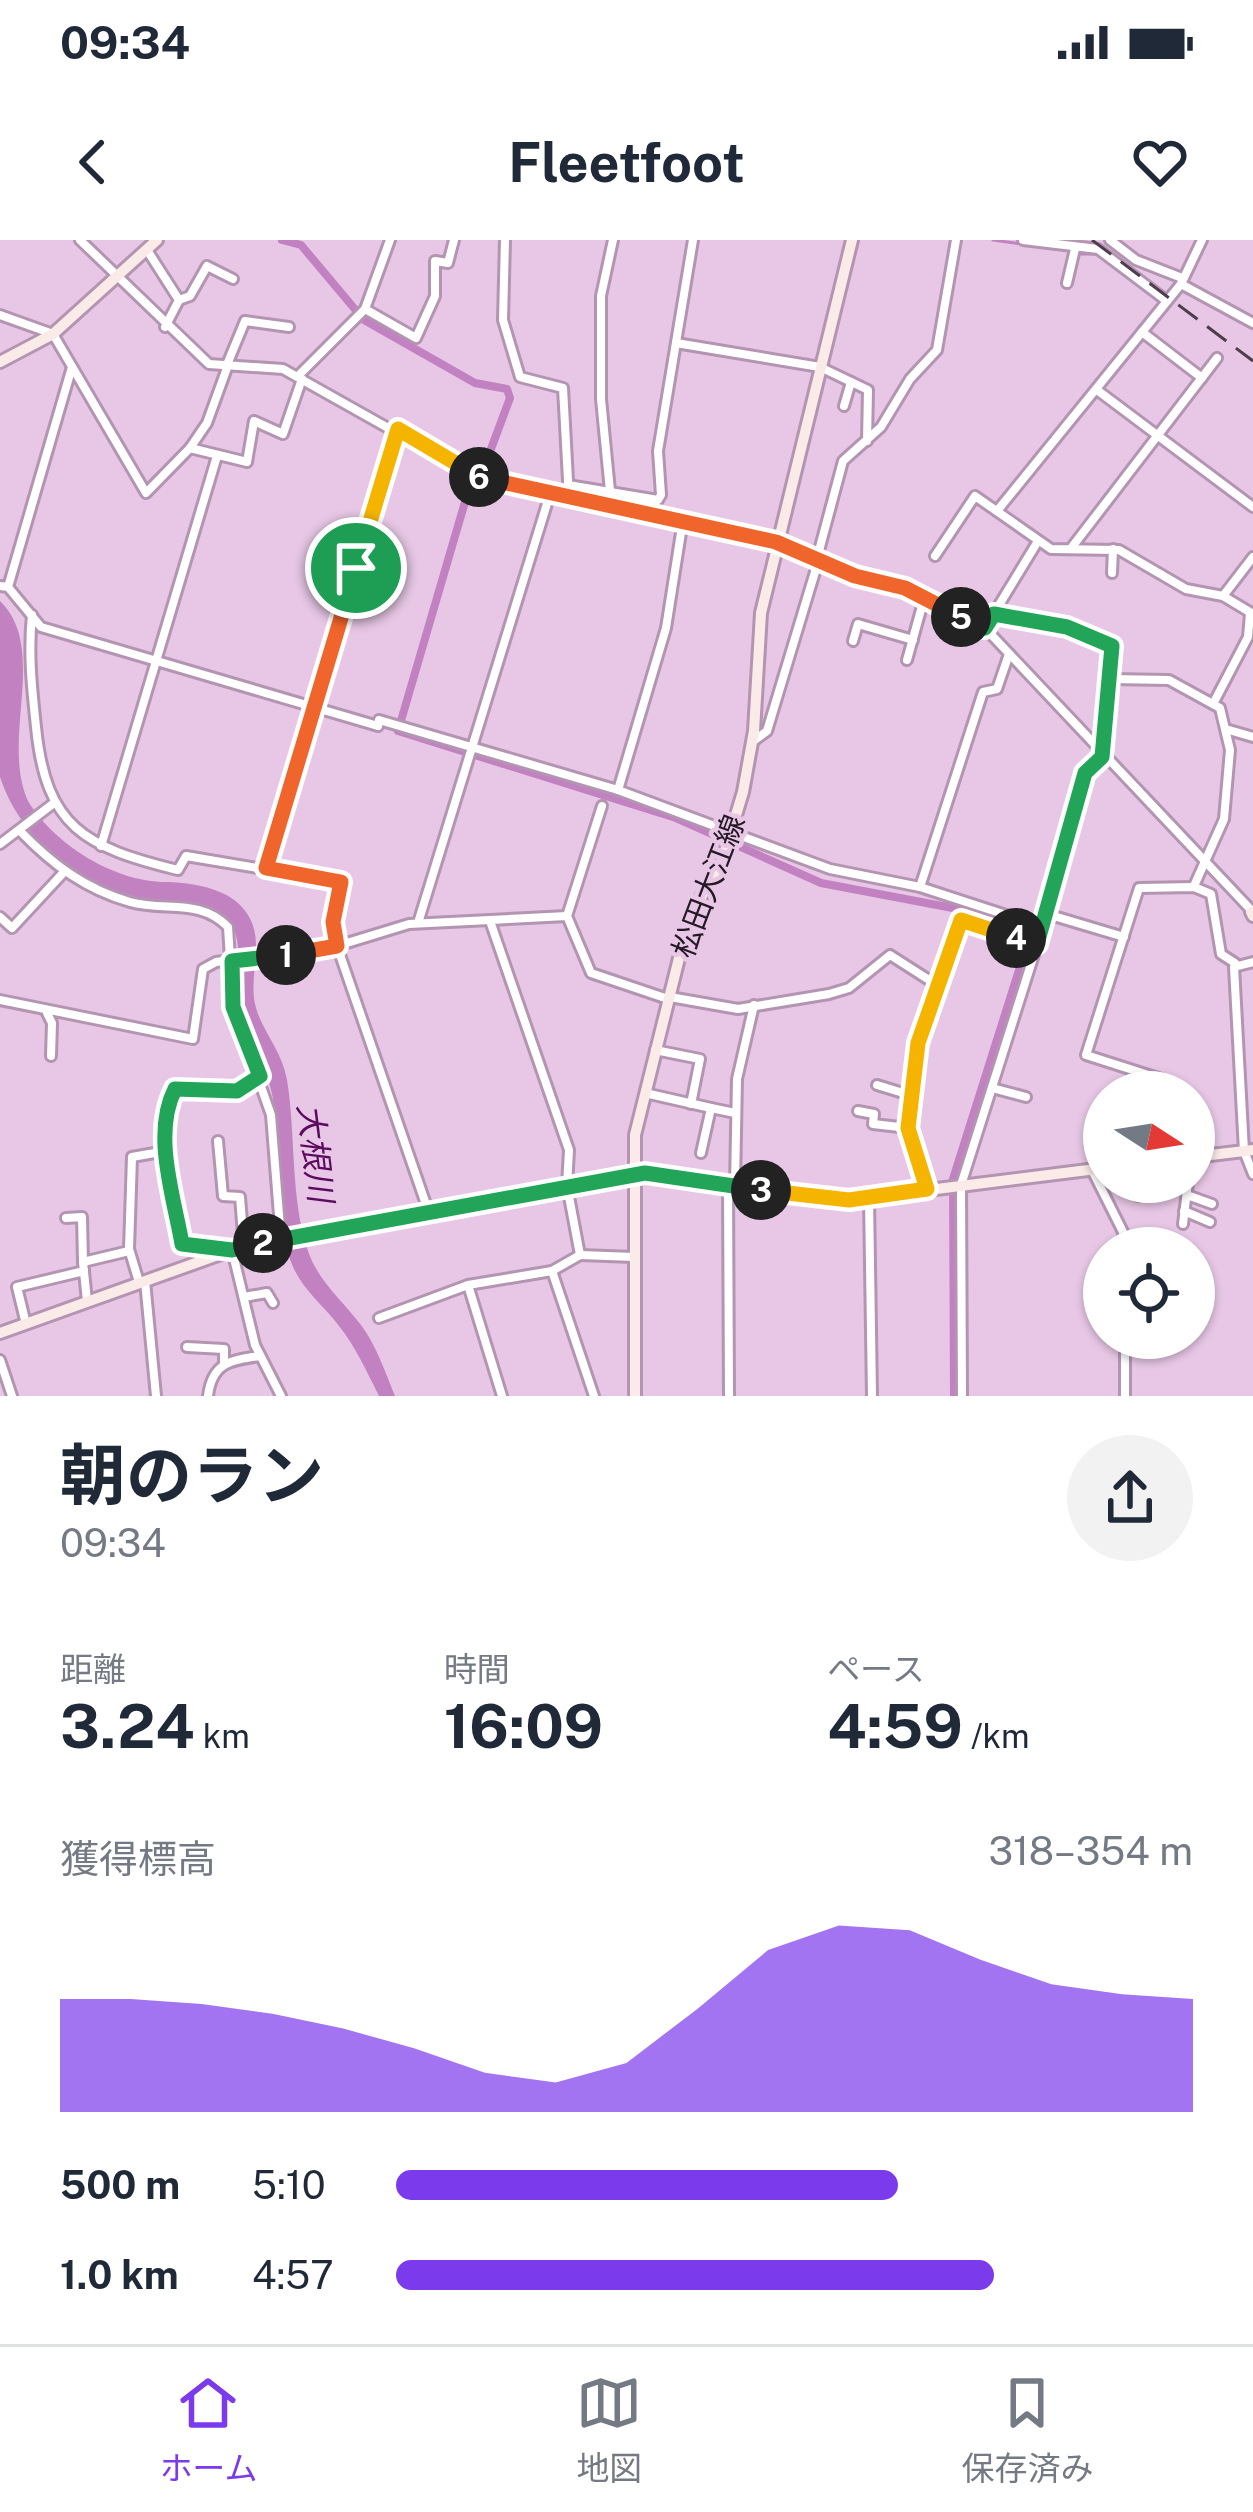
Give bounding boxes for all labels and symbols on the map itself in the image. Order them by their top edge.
pin: 6 [449,447,509,507]
pin [305,517,407,619]
pin: 5 [931,587,991,647]
street label: 松田大江線 [664,810,752,962]
pin: 4 [986,908,1046,968]
pin: 1 [256,925,316,985]
north arrow [1083,1071,1215,1203]
water label: 大根川 [291,1102,341,1207]
pin: 3 [731,1160,791,1220]
pin: 2 [233,1213,293,1273]

